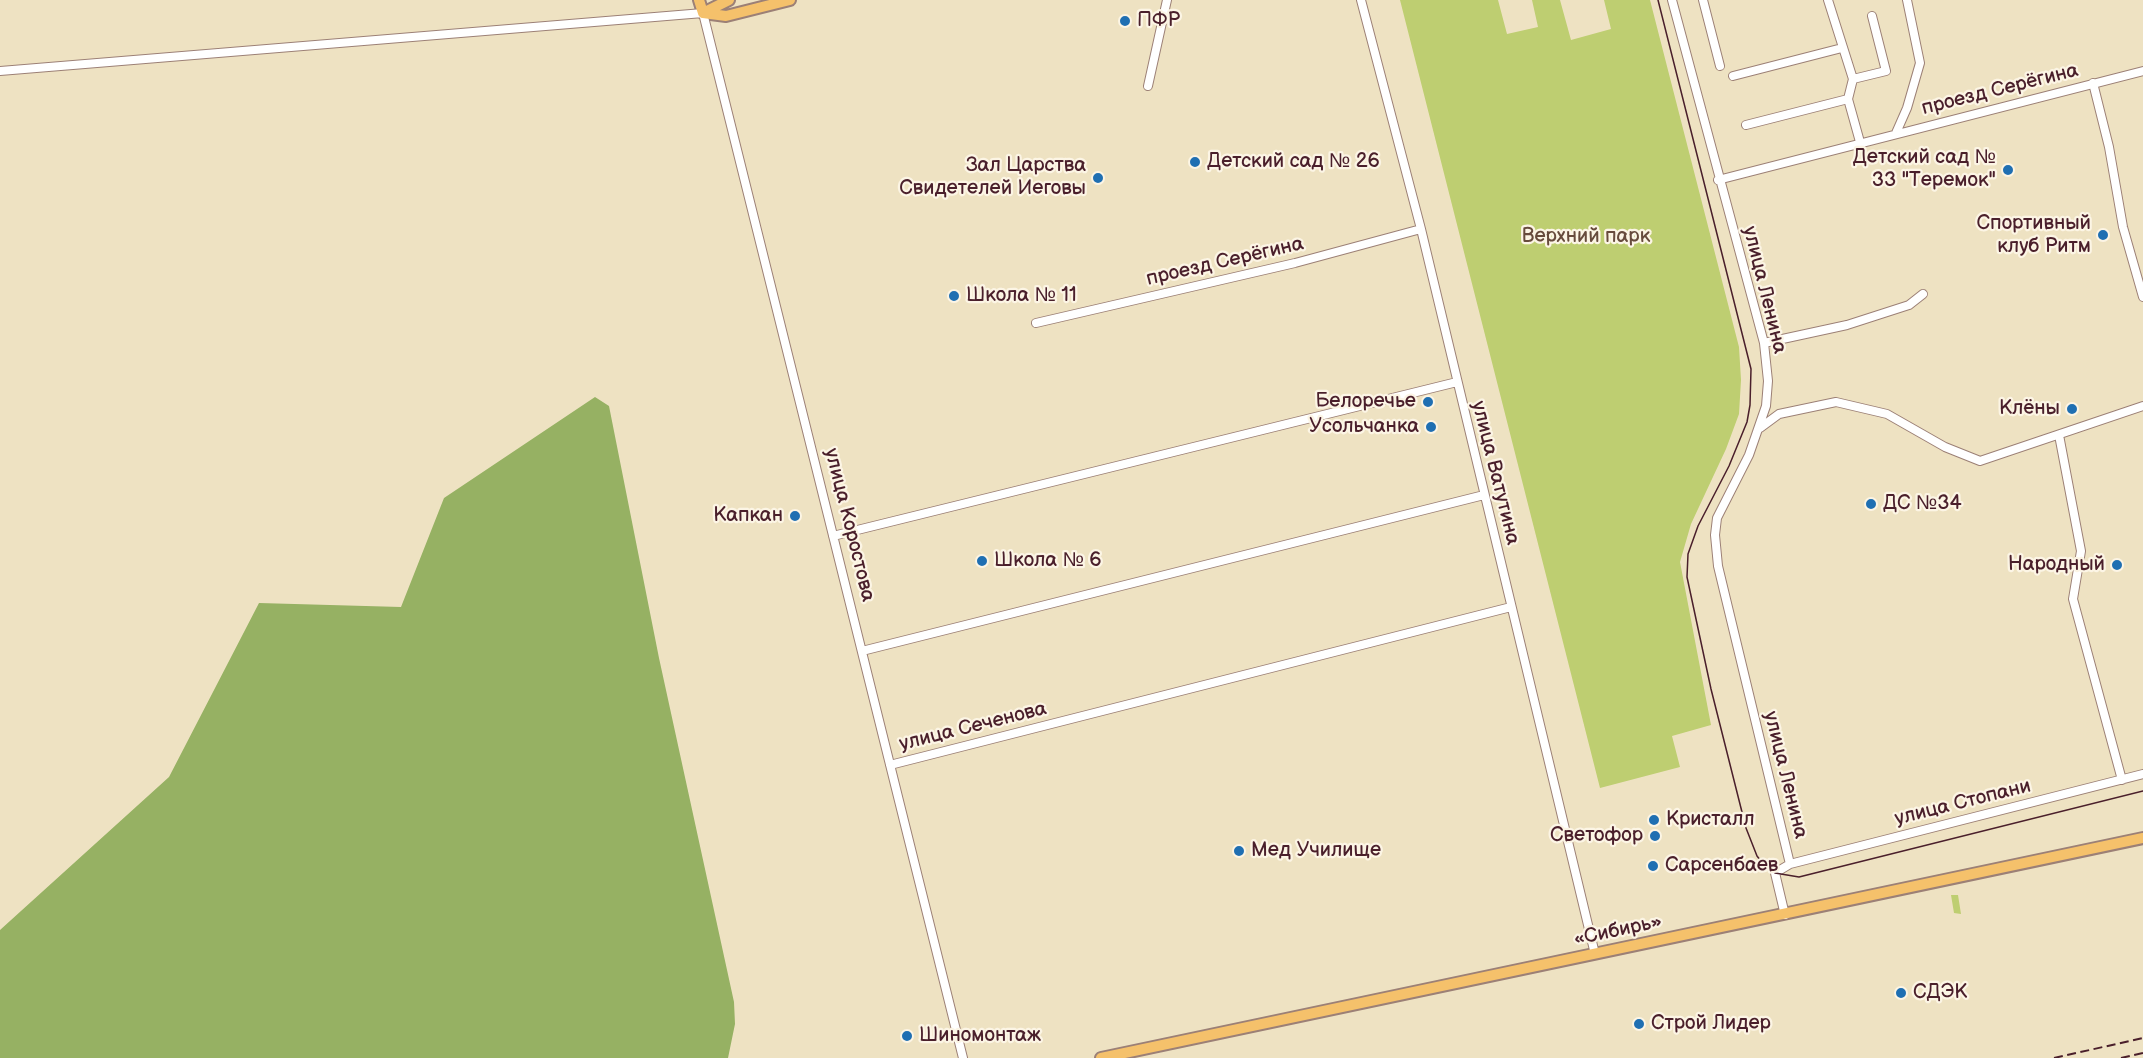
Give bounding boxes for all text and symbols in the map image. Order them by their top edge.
place label: ПФР [1137,9,1180,33]
marker: ПФР [1118,14,1132,28]
street label: проезд Серёгина [1919,59,2081,121]
place label: Детский сад № 33 "Теремок" [1853,146,1996,193]
place label: Детский сад № 26 [1207,150,1380,174]
place label: Зал Царства Свидетелей Иеговы [899,154,1086,201]
marker: Детский сад № 26 [1188,155,1202,169]
marker: Детский сад № 33 "Теремок" [2001,163,2015,177]
marker: Зал Царства Свидетелей Иеговы [1091,171,1105,185]
place label: Спортивный клуб Ритм [1977,212,2091,259]
street label: улица Ленина [1737,224,1791,356]
park label: Верхний парк [1522,225,1650,249]
marker: Спортивный клуб Ритм [2096,228,2110,242]
street label: проезд Серёгина [1144,232,1306,292]
place label: Школа № 11 [966,284,1077,308]
marker: Школа № 11 [947,289,961,303]
place label: Белоречье [1315,390,1416,414]
marker: Белоречье [1421,395,1435,409]
place label: Клёны [1999,397,2060,421]
street label: улица Ватутина [1466,399,1524,547]
marker: Клёны [2065,402,2079,416]
place label: Усольчанка [1309,415,1419,439]
marker: Усольчанка [1424,420,1438,434]
street label: улица Коростова [818,446,880,604]
place label: ДС №34 [1883,492,1962,516]
marker: ДС №34 [1864,497,1878,511]
place label: Капкан [713,504,783,528]
marker: Капкан [788,509,802,523]
place label: Школа № 6 [994,549,1102,573]
place label: Народный [2008,553,2105,577]
marker: Школа № 6 [975,554,989,568]
marker: Народный [2110,558,2124,572]
street label: улица Сеченова [897,697,1049,757]
street label: улица Ленина [1758,709,1812,841]
street label: улица Стопани [1892,774,2034,832]
place label: Кристалл [1666,808,1755,832]
marker: Кристалл [1647,813,1661,827]
place label: Светофор [1550,824,1643,848]
marker: Светофор [1648,829,1662,843]
place label: Мед Училище [1251,839,1381,863]
marker: Мед Училище [1232,844,1246,858]
place label: Сарсенбаев [1665,854,1778,878]
marker: Сарсенбаев [1646,859,1660,873]
street label: «Сибирь» [1572,910,1664,952]
place label: СДЭК [1913,981,1967,1005]
marker: СДЭК [1894,986,1908,1000]
place label: Строй Лидер [1651,1012,1771,1036]
marker: Строй Лидер [1632,1017,1646,1031]
place label: Шиномонтаж [919,1024,1041,1048]
marker: Шиномонтаж [900,1029,914,1043]

